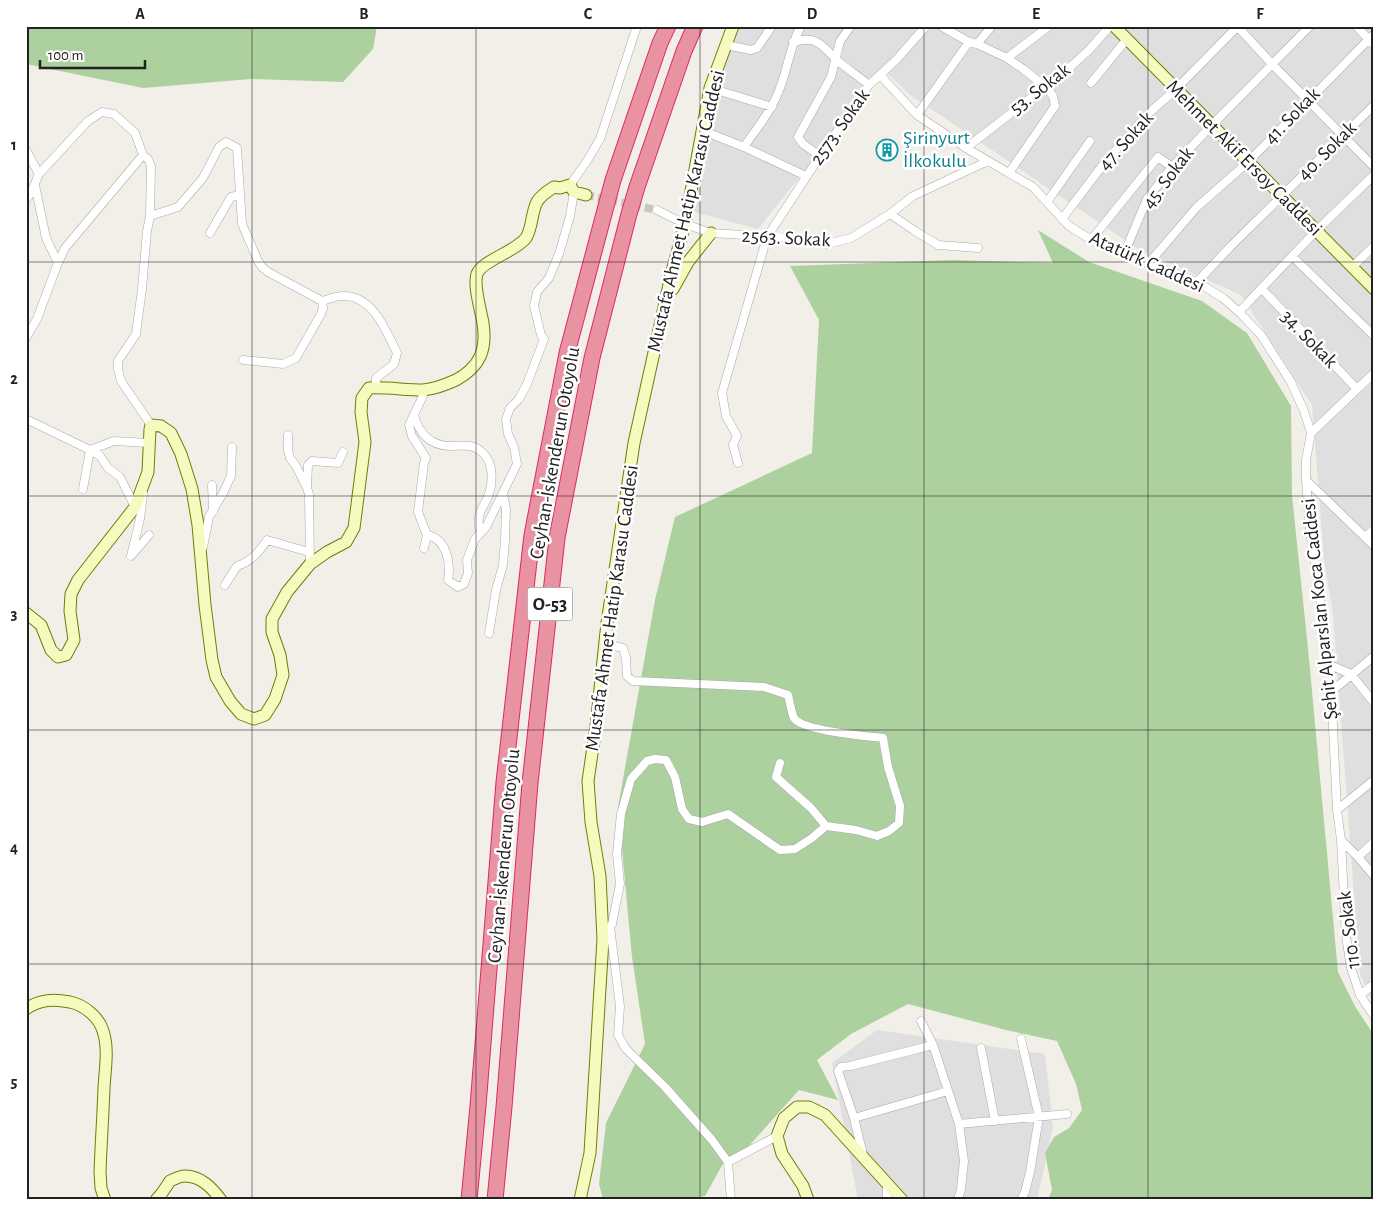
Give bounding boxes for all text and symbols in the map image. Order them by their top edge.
text: A [135,6,145,22]
text: B [359,6,369,22]
text: C [584,6,593,22]
text: D [807,6,818,22]
text: E [1032,6,1040,22]
text: F [1256,6,1264,22]
scale bar [40,38,145,70]
text: 100 m [48,48,83,63]
street label: 53. Sokak [1006,59,1074,119]
street label: Mustafa Ahmet Hatip Karasu Caddesi [644,68,728,354]
street label: Mehmet Akif Ersoy Caddesi [1162,76,1326,240]
street label: 41. Sokak [1260,84,1324,148]
street label: 2573. Sokak [807,85,873,169]
street label: 47. Sokak [1095,108,1157,174]
street label: 40. Sokak [1294,118,1360,184]
place label: Şirinyurt İlkokulu [903,128,971,171]
text: 1 [11,137,17,153]
building icon: Şirinyurt İlkokulu [875,138,899,162]
street label: 45. Sokak [1138,143,1198,213]
street label: 2563. Sokak [741,226,831,250]
street label: Atatürk Caddesi [1086,228,1208,296]
street label: 34. Sokak [1277,306,1341,372]
street label: Ceyhan-İskenderun Otoyolu [526,345,584,561]
text: 2 [10,371,18,387]
street label: Mustafa Ahmet Hatip Karasu Caddesi [582,464,642,752]
street label: Şehit Alparslan Koca Caddesi [1298,497,1342,721]
road number: O-53 [528,588,572,620]
text: 3 [11,606,18,622]
street label: Ceyhan-İskenderun Otoyolu [485,748,523,964]
text: 4 [10,840,18,856]
street label: 110. Sokak [1334,890,1364,970]
text: 5 [11,1074,18,1090]

